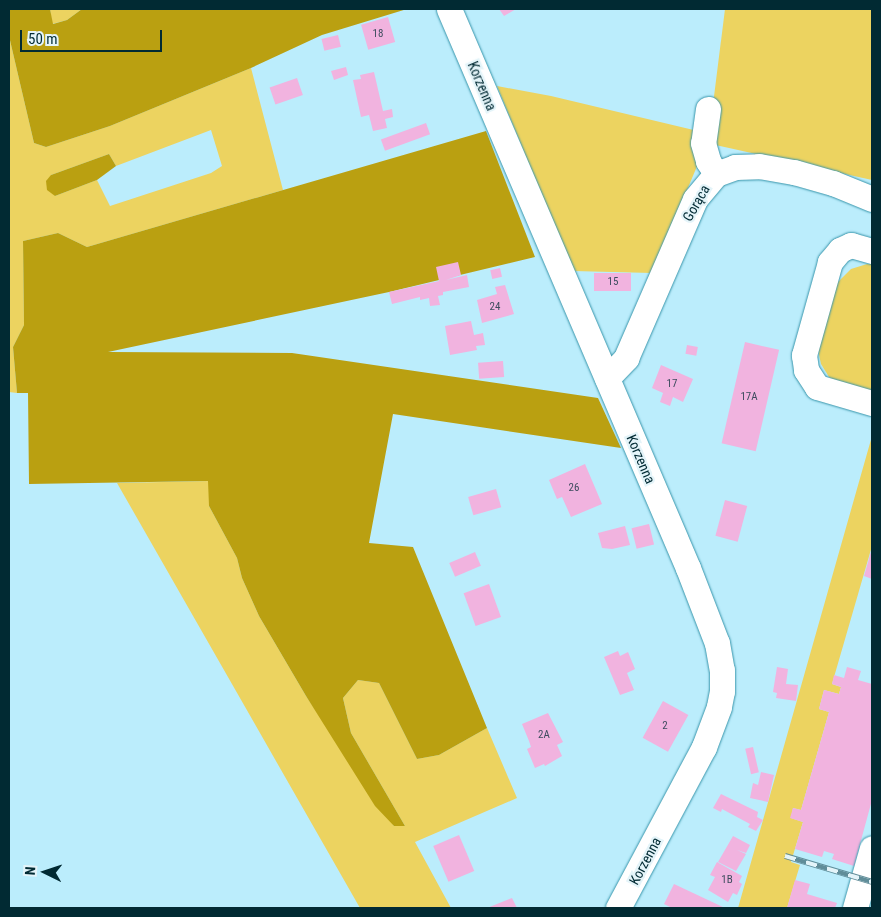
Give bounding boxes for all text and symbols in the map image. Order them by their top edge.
scale bar [22,20,165,52]
house number: 18 [373,27,383,41]
text: 50 m [28,30,58,48]
street label: Korzenna [464,59,500,113]
street label: Gorąca [679,182,713,224]
house number: 15 [608,275,618,289]
house number: 24 [490,300,500,314]
house number: 17 [667,377,677,391]
house number: 17A [740,390,758,404]
street label: Korzenna [623,432,659,486]
house number: 26 [569,481,579,495]
house number: 2 [662,719,668,733]
house number: 2A [538,728,550,742]
street label: Korzenna [625,834,665,888]
north arrow [20,847,70,897]
text: N [22,866,38,876]
house number: 1B [721,873,733,887]

